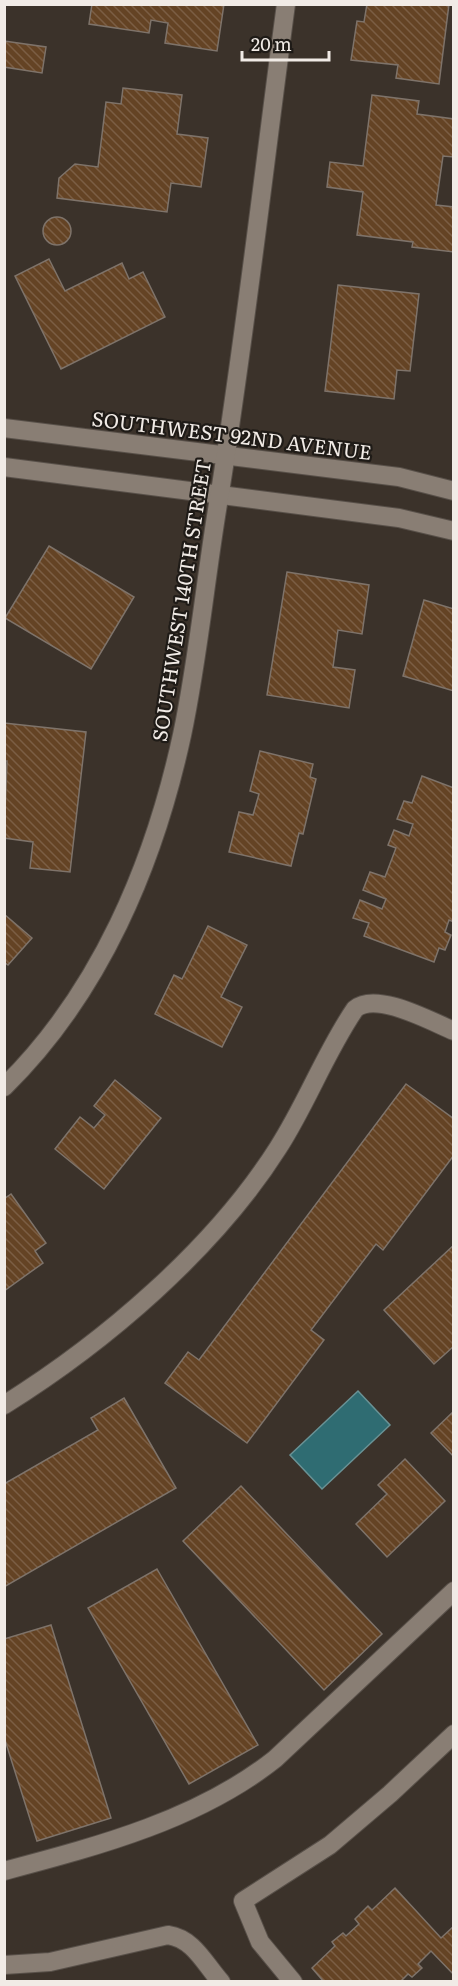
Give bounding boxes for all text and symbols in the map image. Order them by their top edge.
scale bar [242,24,329,62]
text: 20 m [251,30,292,57]
street label: SOUTHWEST 92ND AVENUE [90,402,374,466]
street label: SOUTHWEST 140TH STREET [143,457,217,743]

